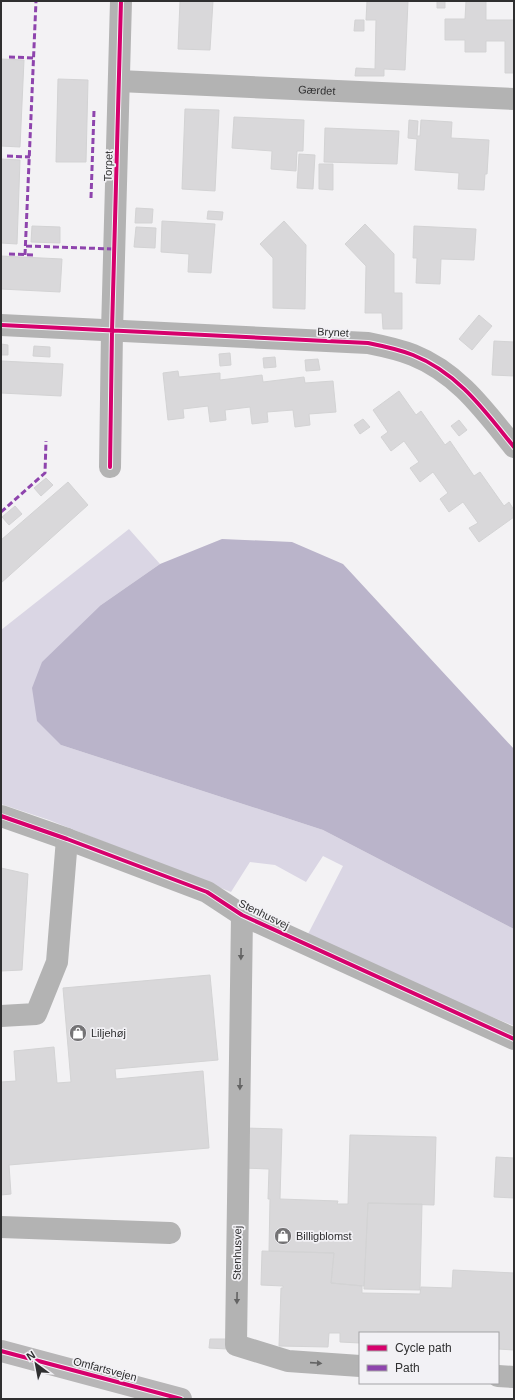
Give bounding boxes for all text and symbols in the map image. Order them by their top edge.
street label: Gærdet [298,83,336,97]
street label: Torpet [101,151,115,181]
street label: Brynet [317,325,349,339]
street label: Stenhusvej [237,897,291,931]
one-way arrow [238,948,244,961]
shop icon: Liljehøj [68,1023,88,1043]
place label: Liljehøj [91,1027,126,1039]
one-way arrow [237,1078,243,1091]
street label: Stenhusvej [231,1226,243,1280]
shop icon: Billigblomst [273,1226,293,1246]
place label: Billigblomst [296,1230,352,1242]
one-way arrow [234,1292,240,1305]
legend [359,1332,499,1384]
text: Cycle path [395,1341,452,1355]
north arrow [16,1344,56,1384]
text: N [24,1348,37,1363]
street label: Omfartsvejen [72,1355,138,1383]
one-way arrow [310,1360,322,1367]
text: Path [395,1361,420,1375]

